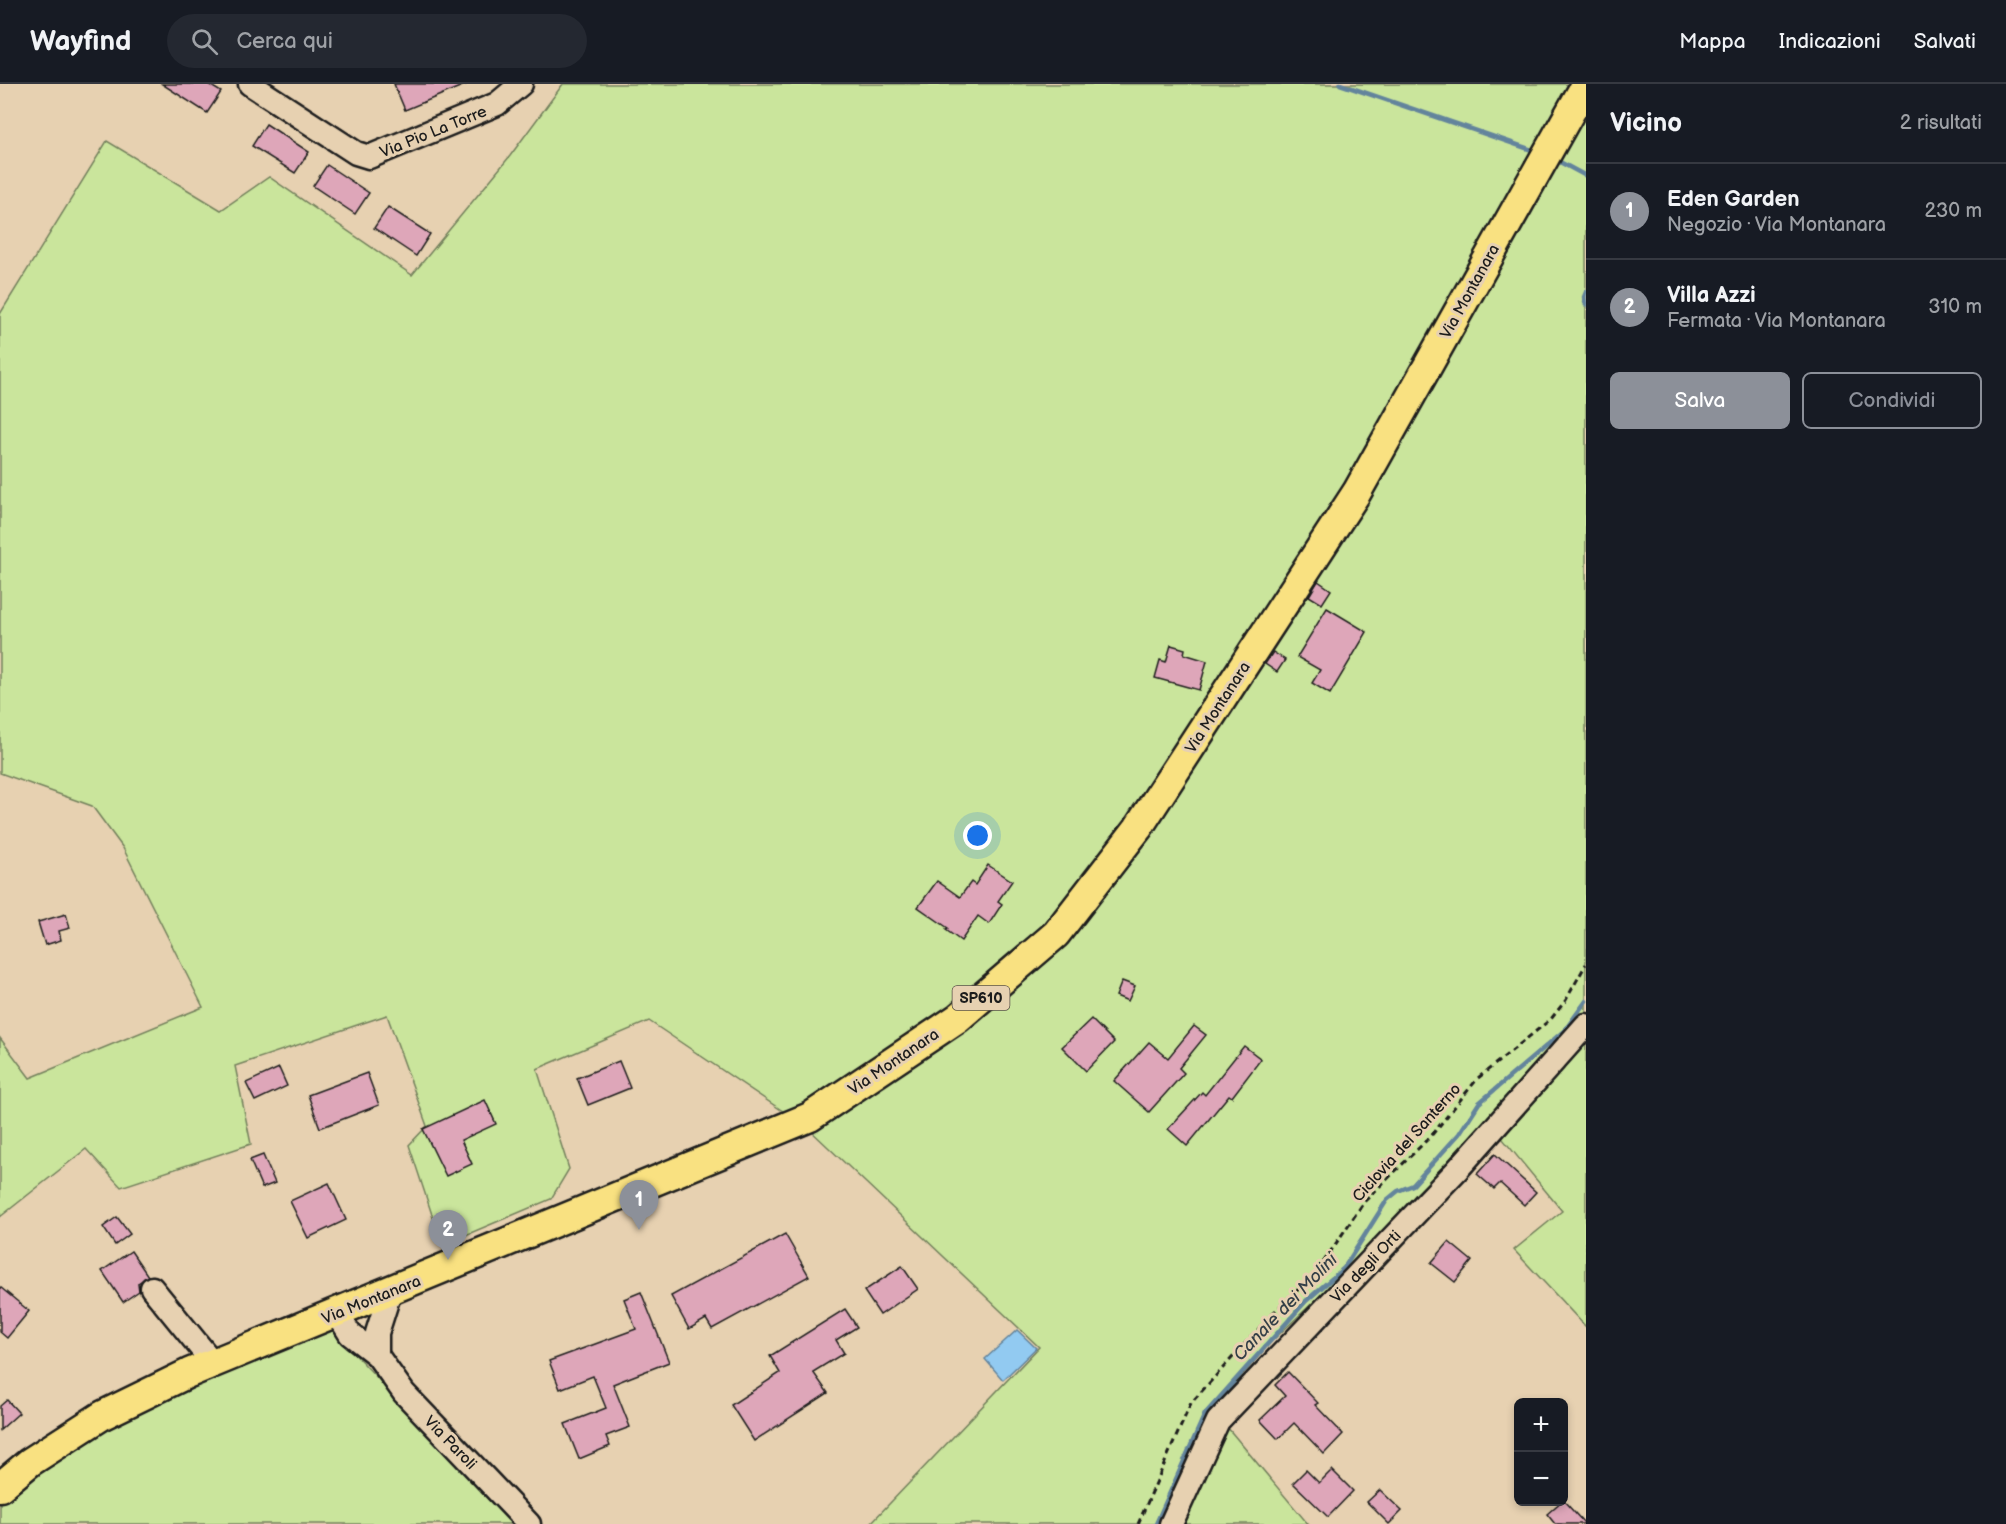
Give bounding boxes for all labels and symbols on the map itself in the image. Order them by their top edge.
street label: Via Pio La Torre [377,102,490,162]
street label: Via Montanara [1437,241,1504,342]
street label: Via Montanara [1182,659,1255,757]
your location [963,821,992,850]
road number: SP610 [952,986,1010,1010]
street label: Via Montanara [845,1025,943,1099]
street label: Ciclovia del Santerno [1349,1080,1465,1206]
pin: 1 [620,1180,658,1230]
pin: 2 [428,1210,468,1260]
street label: Via degli Orti [1327,1227,1405,1307]
water label: Canale dei Molini [1229,1249,1342,1365]
street label: Via Montanara [319,1272,424,1329]
street label: Via Paroli [420,1412,480,1474]

